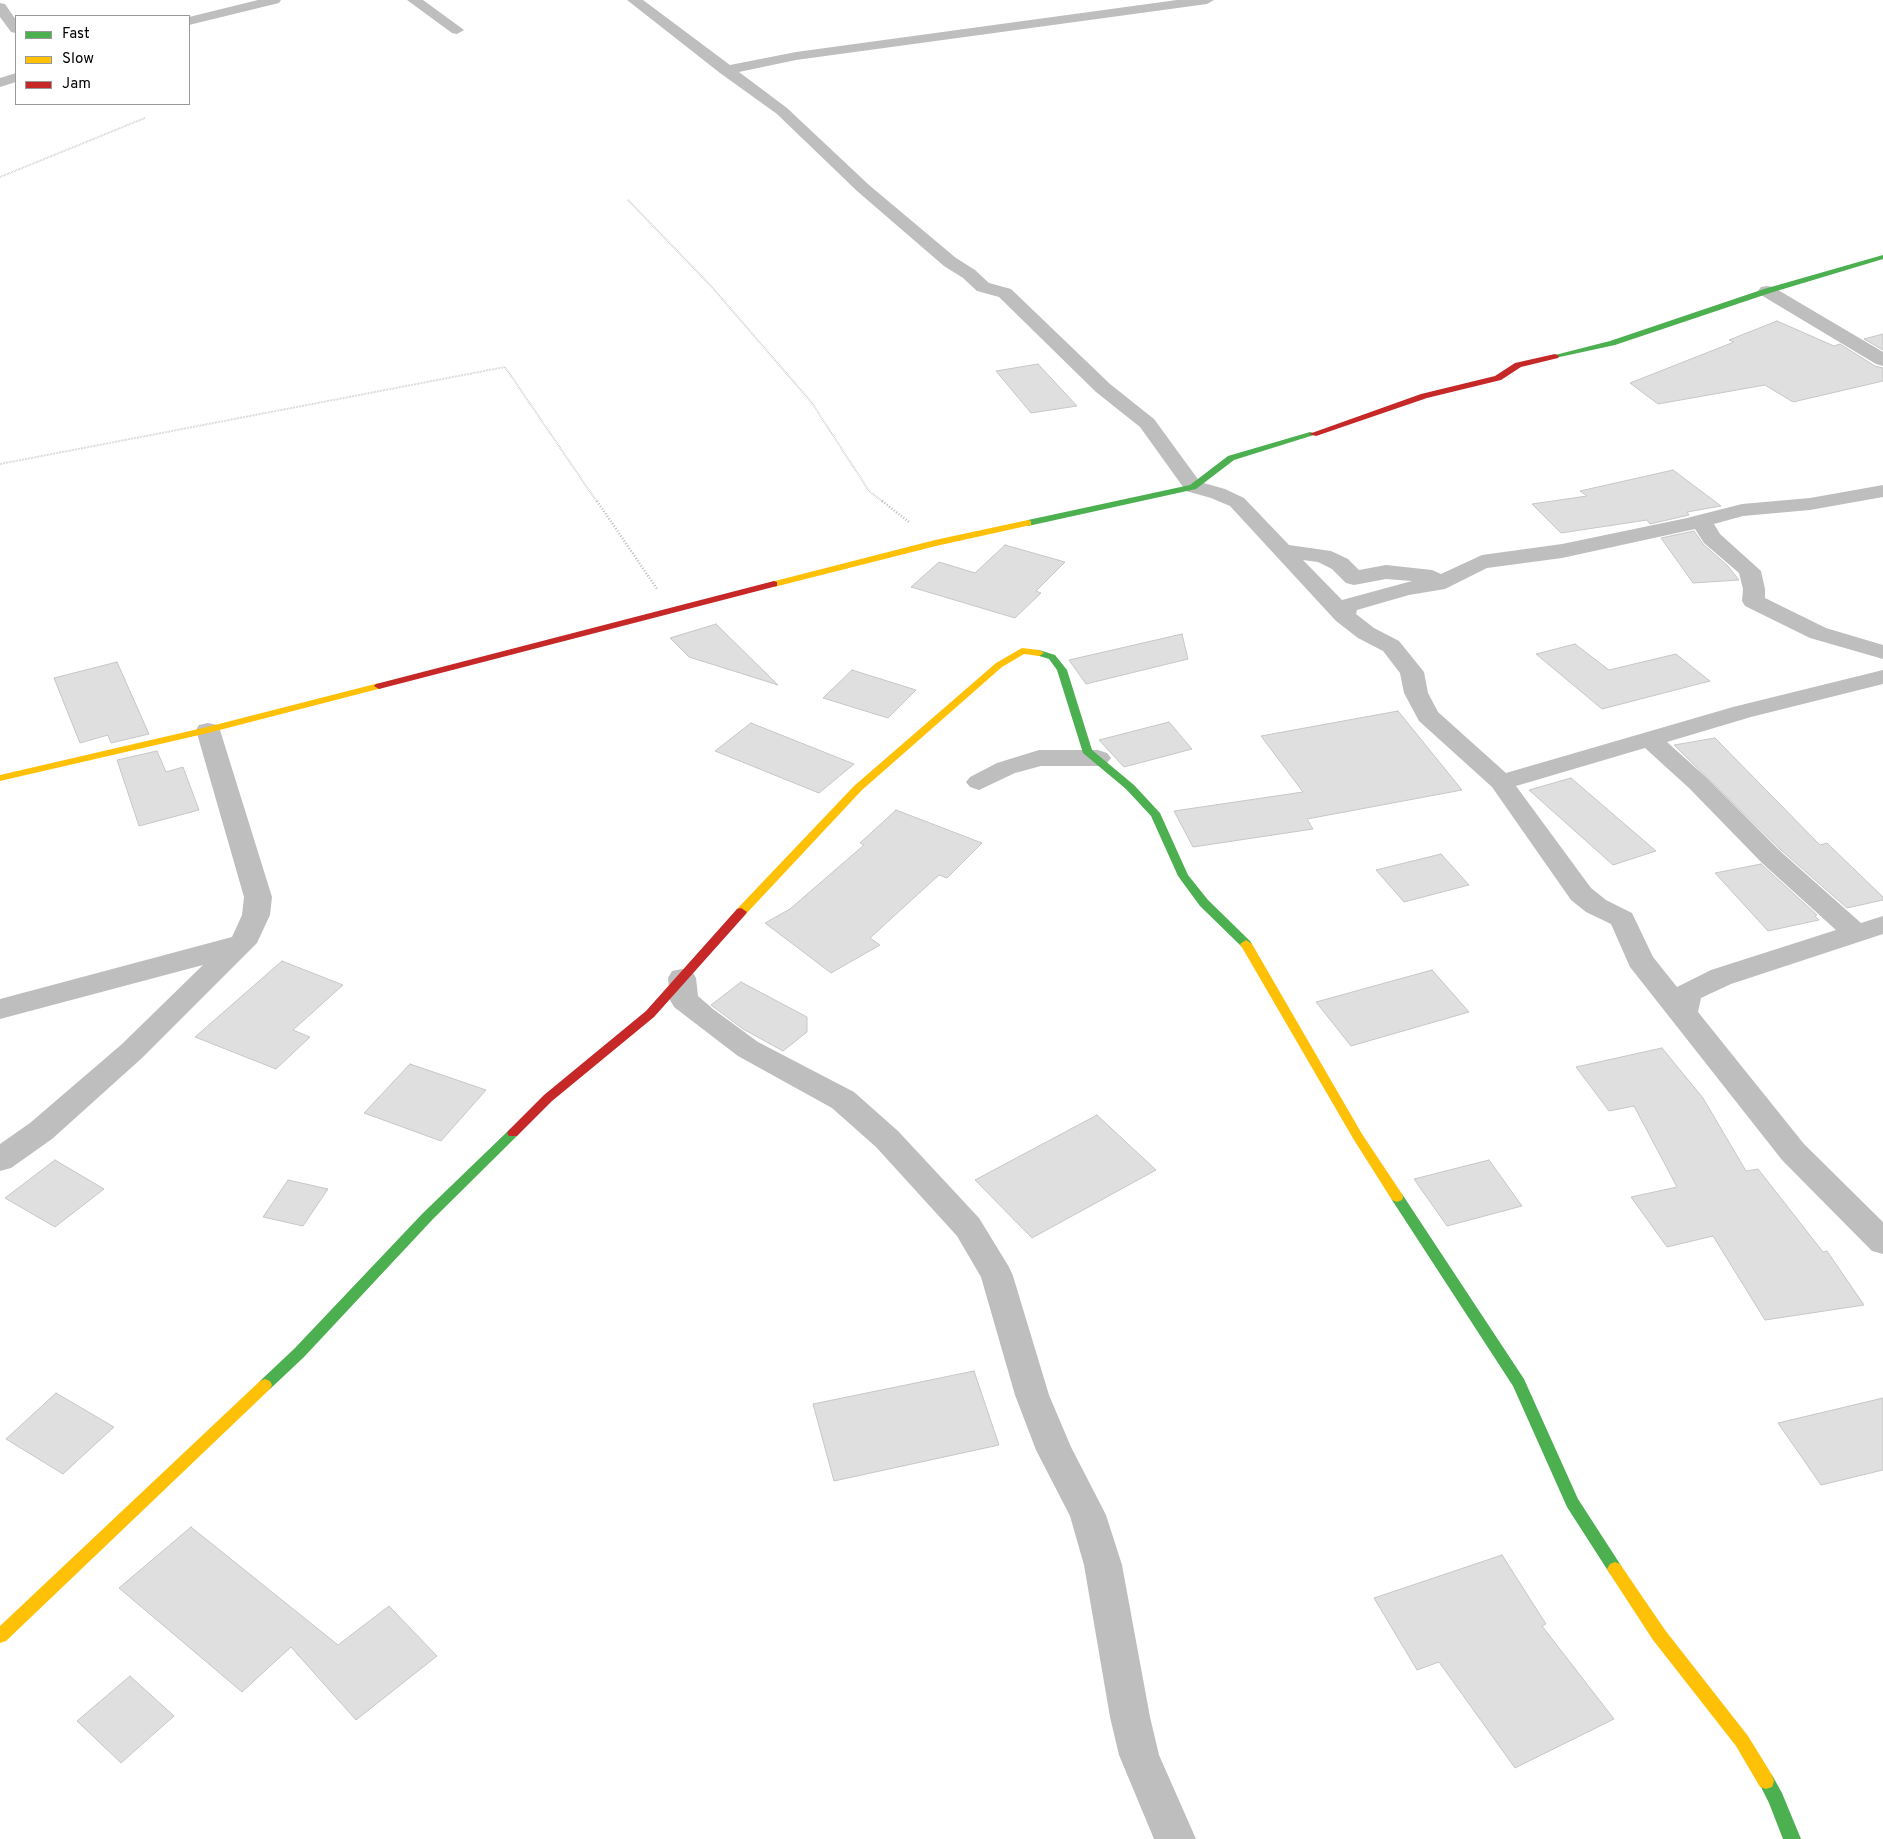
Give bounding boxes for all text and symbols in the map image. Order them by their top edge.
legend [15,15,190,105]
text: Fast [62,25,90,44]
text: Slow [62,50,94,69]
text: Jam [62,75,91,94]

